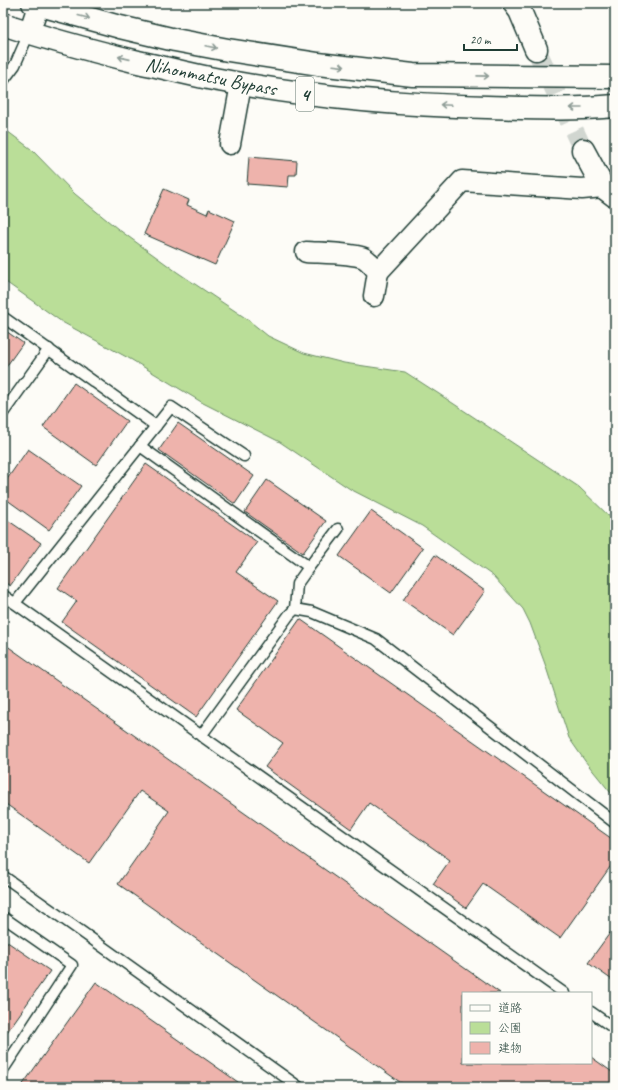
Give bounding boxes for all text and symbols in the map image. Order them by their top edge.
one-way arrow [78,14,91,21]
scale bar [464,26,517,52]
text: 20 m [470,32,492,48]
one-way arrow [204,43,217,51]
street label: Nihonmatsu Bypass [143,52,281,102]
one-way arrow [118,54,131,62]
one-way arrow [333,63,346,70]
one-way arrow [476,72,489,80]
road number: 4 [296,77,314,111]
one-way arrow [440,102,453,109]
one-way arrow [570,104,583,112]
legend [462,992,592,1064]
text: 道路 [498,1000,522,1016]
text: 公園 [498,1020,522,1036]
text: 建物 [498,1040,522,1056]

